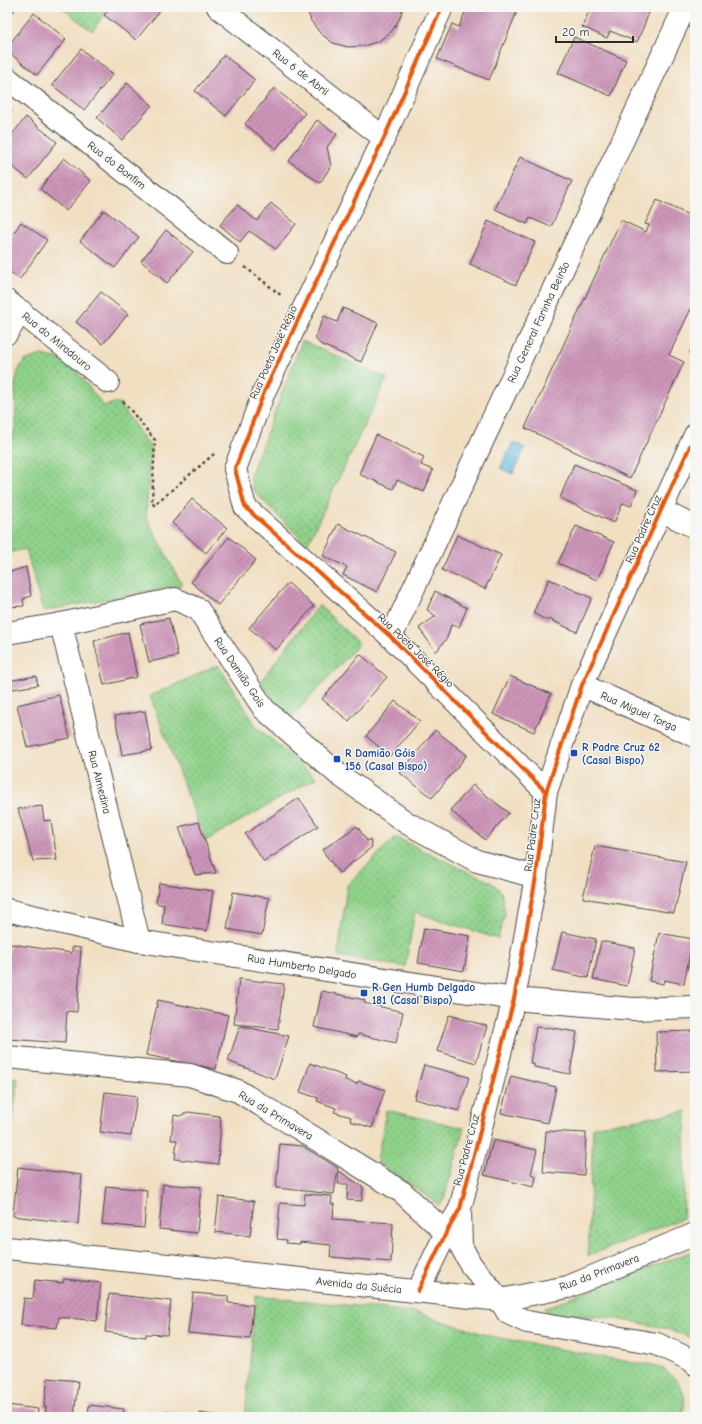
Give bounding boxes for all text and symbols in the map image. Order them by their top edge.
scale bar [556,18,633,44]
text: 20 m [562,25,590,39]
street label: Rua 6 de Abril [270,46,331,98]
street label: Rua do Bonfim [85,139,148,192]
street label: Rua General Farinha Beirão [505,259,572,385]
street label: Rua Poeta José Régio [247,303,300,401]
street label: Rua do Miradouro [19,309,94,374]
street label: Rua Padre Cruz [623,493,664,565]
street label: Rua Poeta José Régio [375,610,457,690]
street label: Rua Damião Gois [211,635,268,710]
street label: Rua Miguel Torga [599,689,679,734]
place label: R Padre Cruz 62 (Casal Bispo) [582,741,660,767]
place label: R Damião Góis 156 (Casal Bispo) [345,747,427,773]
marker: R Padre Cruz 62 (Casal Bispo) [569,748,579,758]
street label: Rua Almedina [85,749,114,815]
marker: R Damião Góis 156 (Casal Bispo) [332,754,342,764]
street label: Rua Padre Cruz [522,798,543,872]
street label: Rua Humberto Delgado [246,951,358,982]
place label: R Gen Humb Delgado 181 (Casal Bispo) [372,981,476,1007]
marker: R Gen Humb Delgado 181 (Casal Bispo) [359,988,369,998]
street label: Rua da Primavera [236,1088,315,1143]
street label: Rua Padre Cruz [451,1113,482,1187]
street label: Rua da Primavera [558,1251,641,1294]
street label: Avenida da Suécia [316,1275,402,1296]

